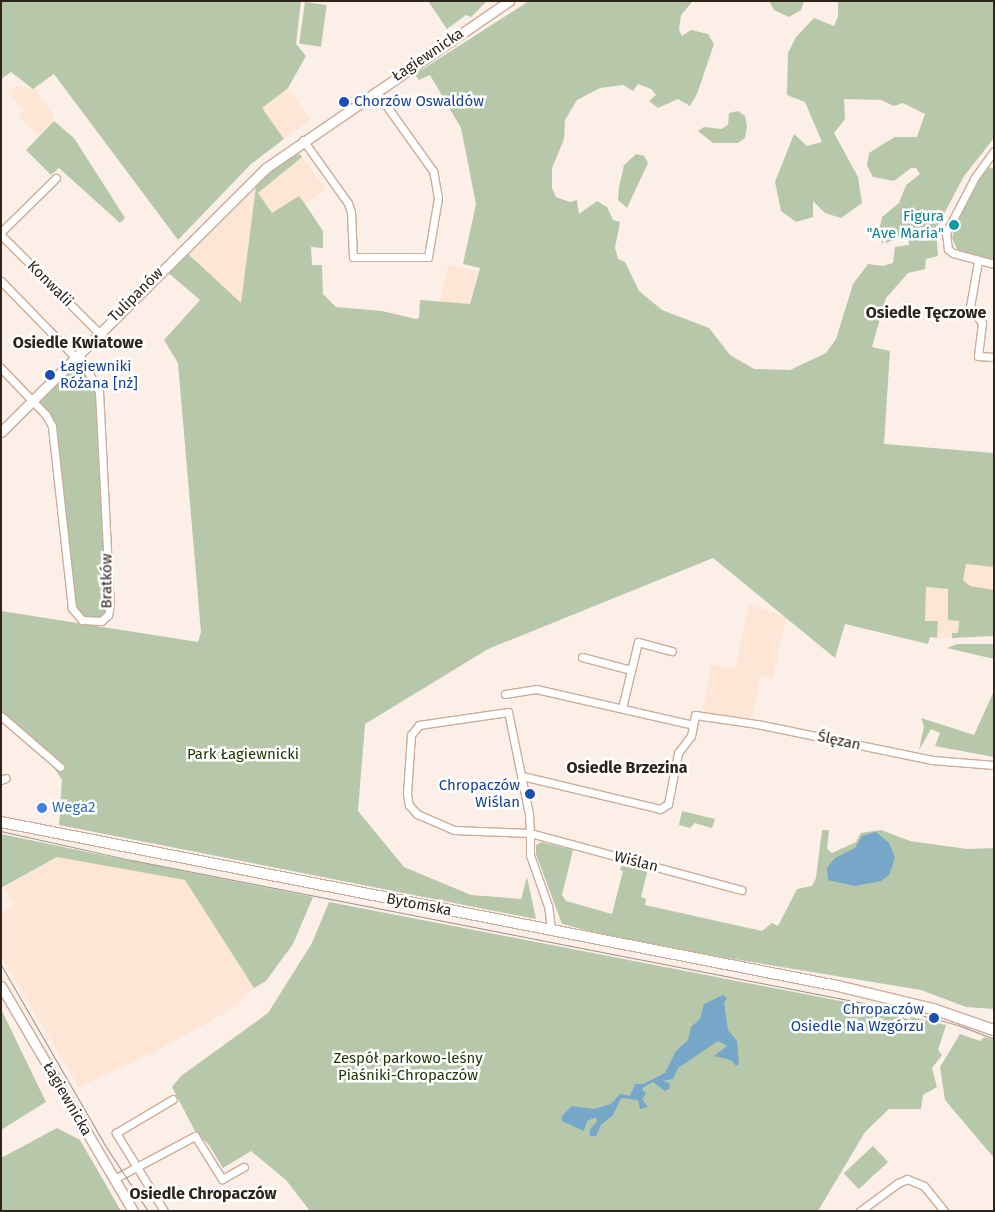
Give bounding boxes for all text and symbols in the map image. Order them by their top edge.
street label: Łagiewnicka [389,25,467,85]
place label: Chorzów Oswaldów [354,93,484,111]
marker: Chorzów Oswaldów [338,96,350,108]
place label: Figura "Ave Maria" [867,207,944,242]
marker: Figura "Ave Maria" [948,219,960,231]
street label: Konwalii [23,257,77,311]
street label: Tulipanów [105,264,167,326]
district label: Osiedle Tęczowe [866,303,986,323]
district label: Osiedle Kwiatowe [13,333,143,353]
place label: Łagiewniki Różana [nż] [60,357,138,392]
marker: Łagiewniki Różana [nż] [44,369,56,381]
street label: Bratków [98,553,116,609]
street label: Ślęzan [816,728,862,754]
park label: Park Łagiewnicki [187,746,299,764]
district label: Osiedle Brzezina [567,758,687,778]
place label: Chropaczów Wiślan [439,776,520,811]
marker: Chropaczów Wiślan [524,788,536,800]
place label: Wega2 [52,799,96,817]
marker: Wega2 [36,802,48,814]
street label: Wiślan [612,848,660,876]
street label: Bytomska [385,890,453,920]
place label: Chropaczów Osiedle Na Wzgórzu [791,1000,924,1035]
marker: Chropaczów Osiedle Na Wzgórzu [928,1012,940,1024]
park label: Zespół parkowo-leśny Piaśniki-Chropaczów [333,1049,483,1084]
street label: Łagiewnicka [39,1059,95,1139]
district label: Osiedle Chropaczów [130,1184,276,1204]

